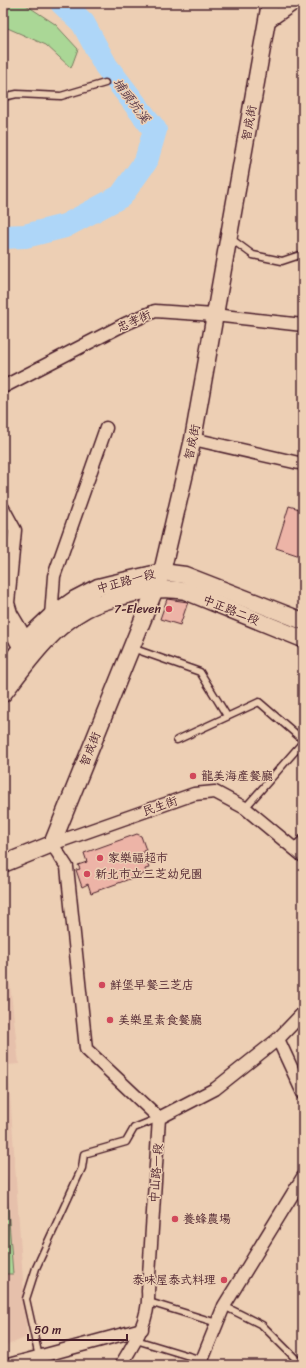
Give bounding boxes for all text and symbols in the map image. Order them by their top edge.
water label: 埔頭坑溪 [107,73,157,129]
street label: 智成街 [235,103,263,143]
street label: 忠孝街 [113,304,155,338]
street label: 智成街 [177,422,207,462]
street label: 中正路一段 [94,563,158,599]
street label: 中正路二段 [199,589,263,631]
place label: 7-Eleven [114,598,161,620]
marker: 7-Eleven [164,604,174,614]
street label: 智成街 [73,728,107,770]
place label: 龍美海產餐廳 [201,765,273,787]
marker: 龍美海產餐廳 [188,771,198,781]
street label: 民生街 [139,790,181,822]
place label: 家樂福超市 [108,847,168,869]
marker: 家樂福超市 [95,853,105,863]
place label: 新北市立三芝幼兒園 [95,863,203,885]
marker: 新北市立三芝幼兒園 [82,869,92,879]
place label: 鮮堡早餐三芝店 [110,974,194,996]
marker: 鮮堡早餐三芝店 [97,980,107,990]
place label: 美樂星素食餐廳 [118,1009,202,1031]
marker: 美樂星素食餐廳 [105,1015,115,1025]
street label: 中山路一段 [143,1142,169,1204]
place label: 養蜂農場 [183,1208,231,1230]
marker: 養蜂農場 [170,1214,180,1224]
place label: 泰味屋泰式料理 [132,1269,216,1291]
marker: 泰味屋泰式料理 [219,1275,229,1285]
scale bar [28,1316,127,1342]
text: 50 m [34,1319,61,1341]

